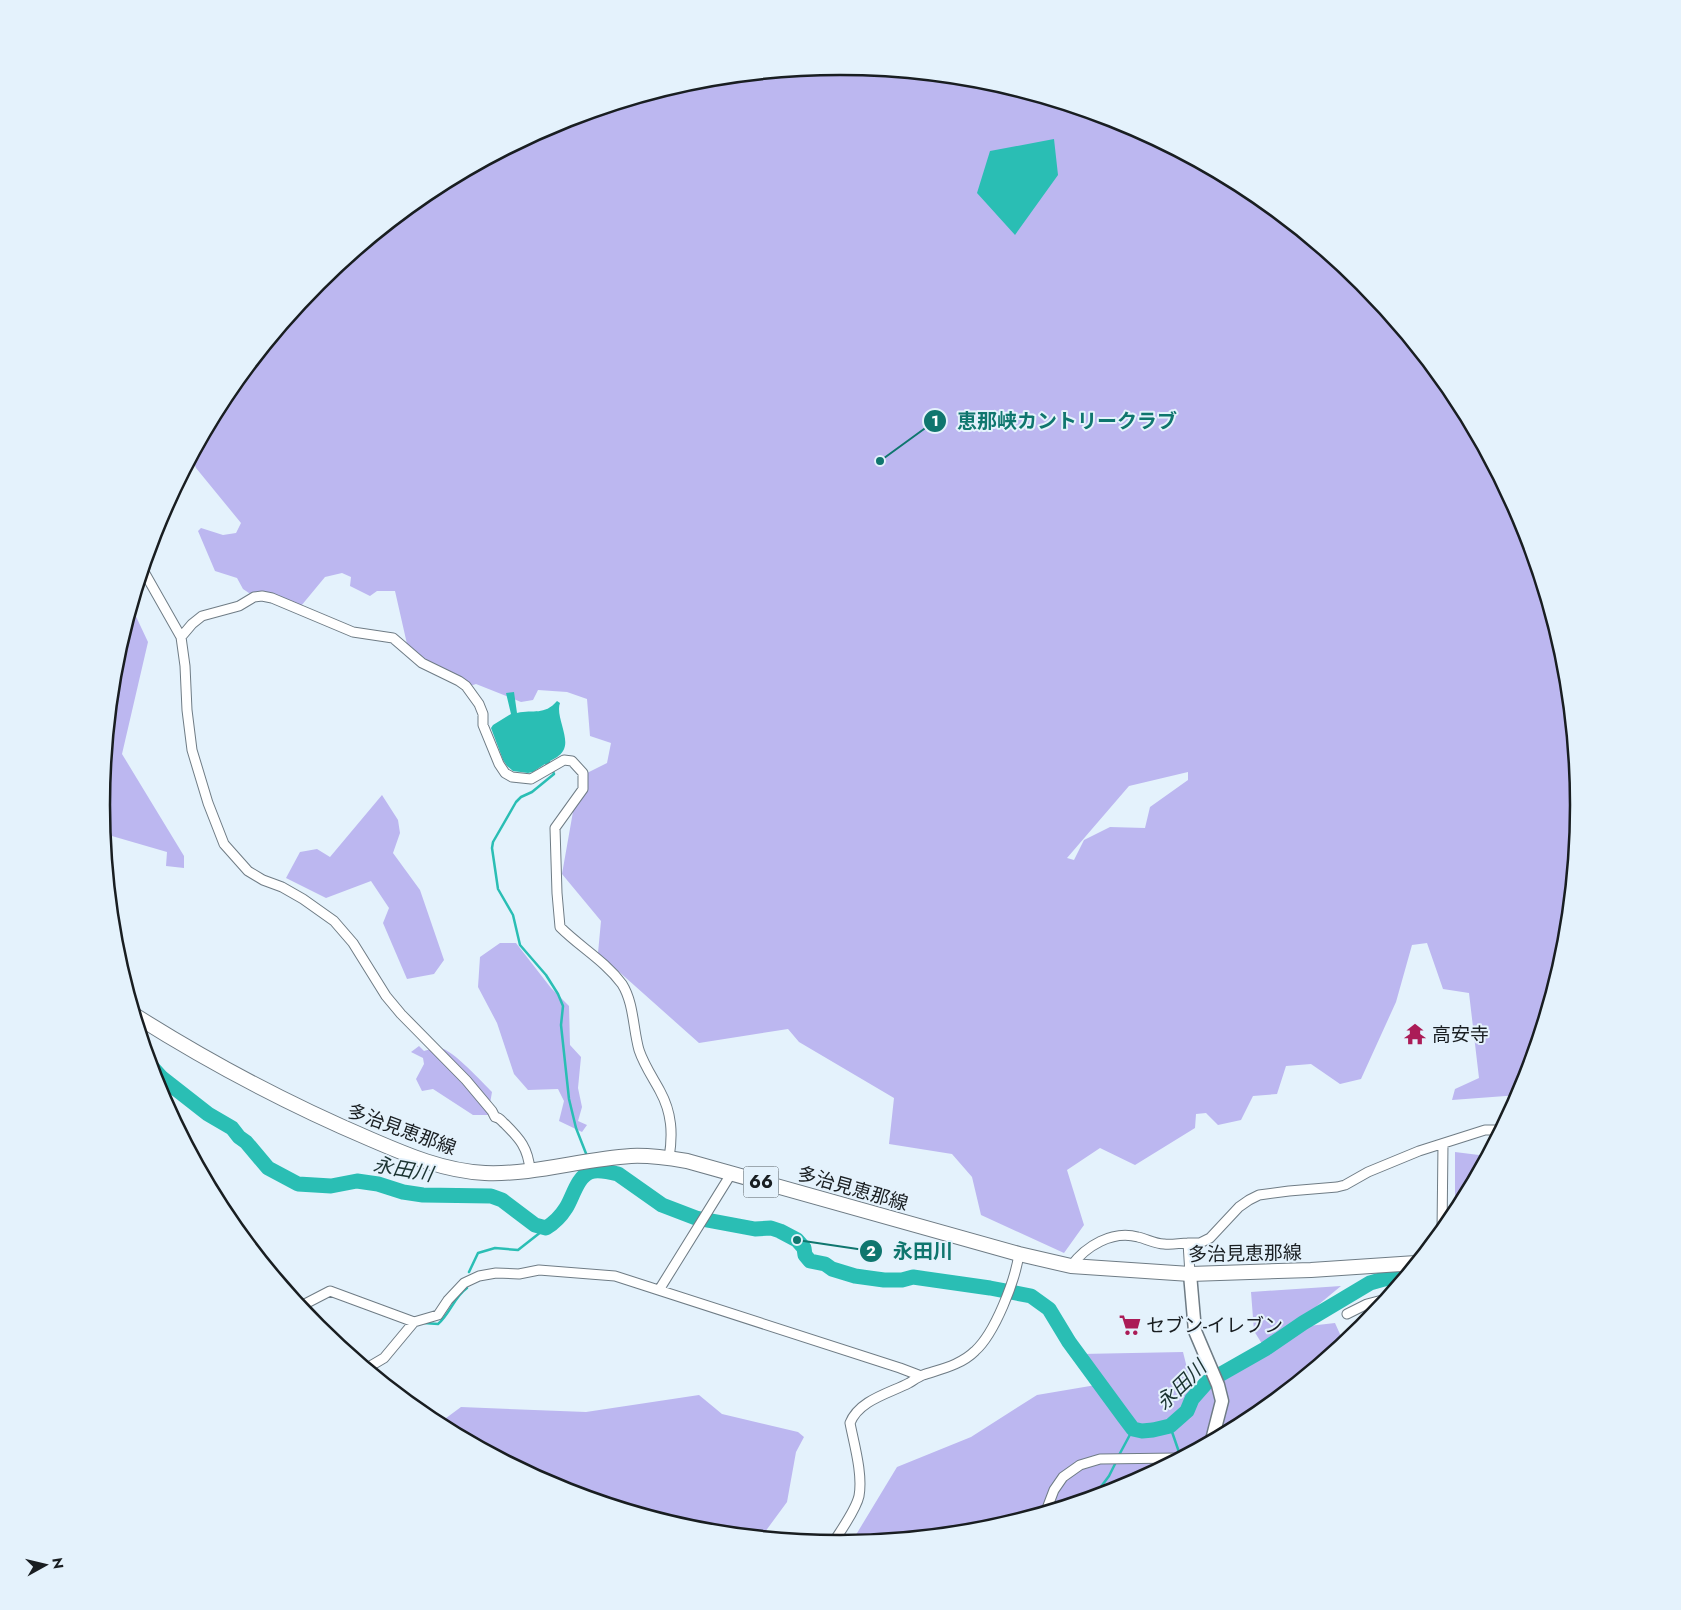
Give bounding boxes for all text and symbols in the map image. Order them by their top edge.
callout: 恵那峡カントリークラブ [922,403,1187,438]
text: 恵那峡カントリークラブ [957,407,1177,436]
text: 1 [931,410,939,432]
temple icon: 高安寺 [1402,1021,1428,1047]
place label: 高安寺 [1432,1021,1489,1048]
street label: 多治見恵那線 [344,1097,460,1162]
water label: 永田川 [371,1150,437,1189]
street label: 多治見恵那線 [794,1160,911,1217]
road number: 66 [744,1166,778,1198]
callout: 永田川 [858,1233,963,1268]
text: 永田川 [893,1237,953,1266]
street label: 多治見恵那線 [1188,1239,1302,1268]
text: 2 [866,1240,876,1262]
supermarket icon: セブン-イレブン [1117,1312,1143,1338]
place label: セブン-イレブン [1146,1312,1283,1339]
water label: 永田川 [1150,1353,1214,1417]
north arrow [20,1540,70,1590]
text: N [47,1556,69,1570]

